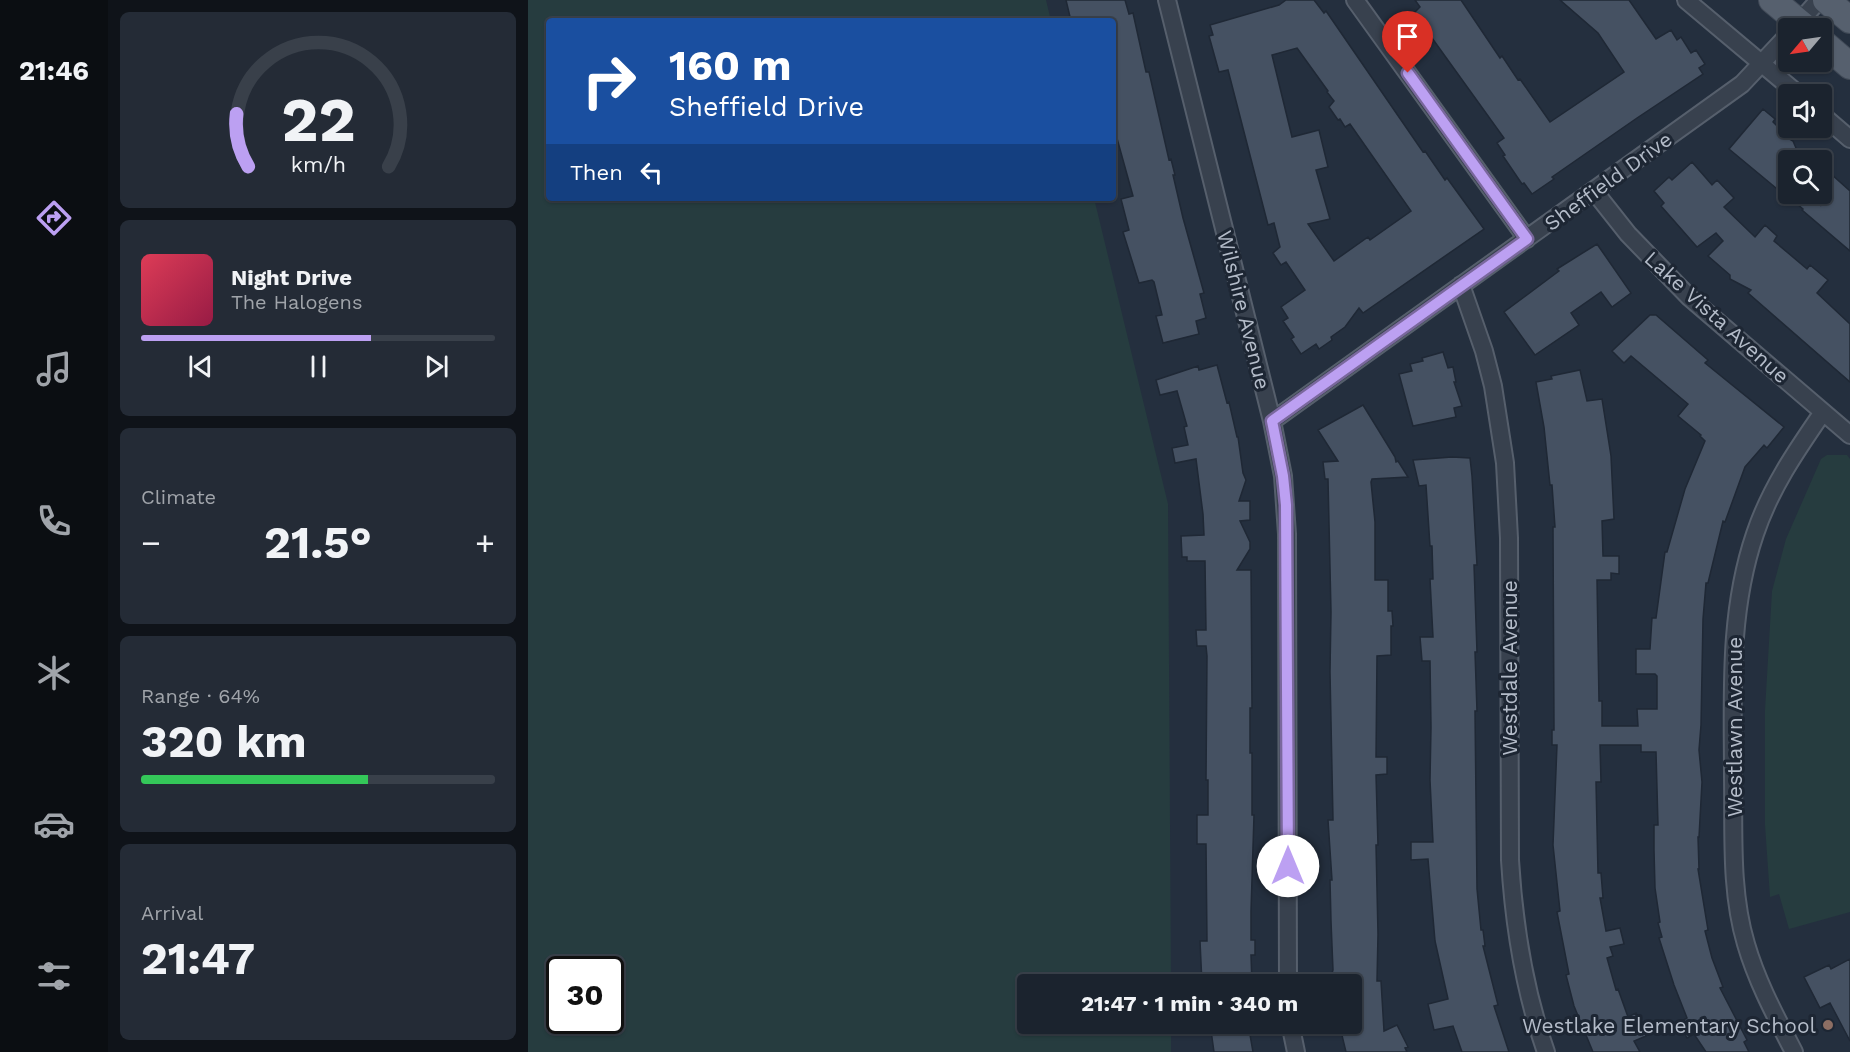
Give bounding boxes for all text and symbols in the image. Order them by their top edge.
pin [1382,11,1433,73]
north arrow [1778,18,1832,72]
map controls [1778,18,1832,204]
icon: arrive [1391,20,1424,53]
text: 160 m [669,41,792,90]
icon: right [570,42,648,120]
text: 21:46 [19,55,89,87]
text: 22 [281,83,355,156]
button: sound [1778,84,1832,138]
text: Sheffield Drive [669,91,864,123]
street label: Sheffield Drive [1539,126,1677,236]
button: search [1778,150,1832,204]
text: km/h [290,152,346,177]
icon: left [635,156,668,189]
text: Then [570,160,623,185]
icon: directions [33,197,75,239]
street label: Wilshire Avenue [1212,228,1276,392]
street label: Lake Vista Avenue [1640,246,1794,388]
text: Night Drive [231,265,352,290]
text: The Halogens [231,290,363,314]
icon: music [33,348,75,390]
icon: previous [184,350,217,383]
icon: pause [302,350,335,383]
icon: next [420,350,453,383]
text: Climate [141,485,216,509]
icon: phone [33,500,75,542]
text: 21.5° [264,516,372,569]
text: − [141,523,161,562]
text: + [475,523,495,562]
street label: Westdale Avenue [1497,580,1522,756]
street label: Westlawn Avenue [1722,637,1747,817]
icon: climate [33,652,75,694]
text: Range · 64% [141,684,260,708]
text: 320 km [141,715,307,768]
icon: car [33,803,75,845]
position arrow [1256,834,1320,898]
text: Arrival [141,901,203,925]
text: 21:47 [141,932,255,985]
icon: filters [33,955,75,997]
speed limit sign: 30 [546,956,624,1034]
text: 21:47 · 1 min · 340 m [1081,991,1298,1016]
place label: Westlake Elementary School [1522,1013,1817,1038]
marker: Westlake Elementary School [1821,1018,1835,1032]

